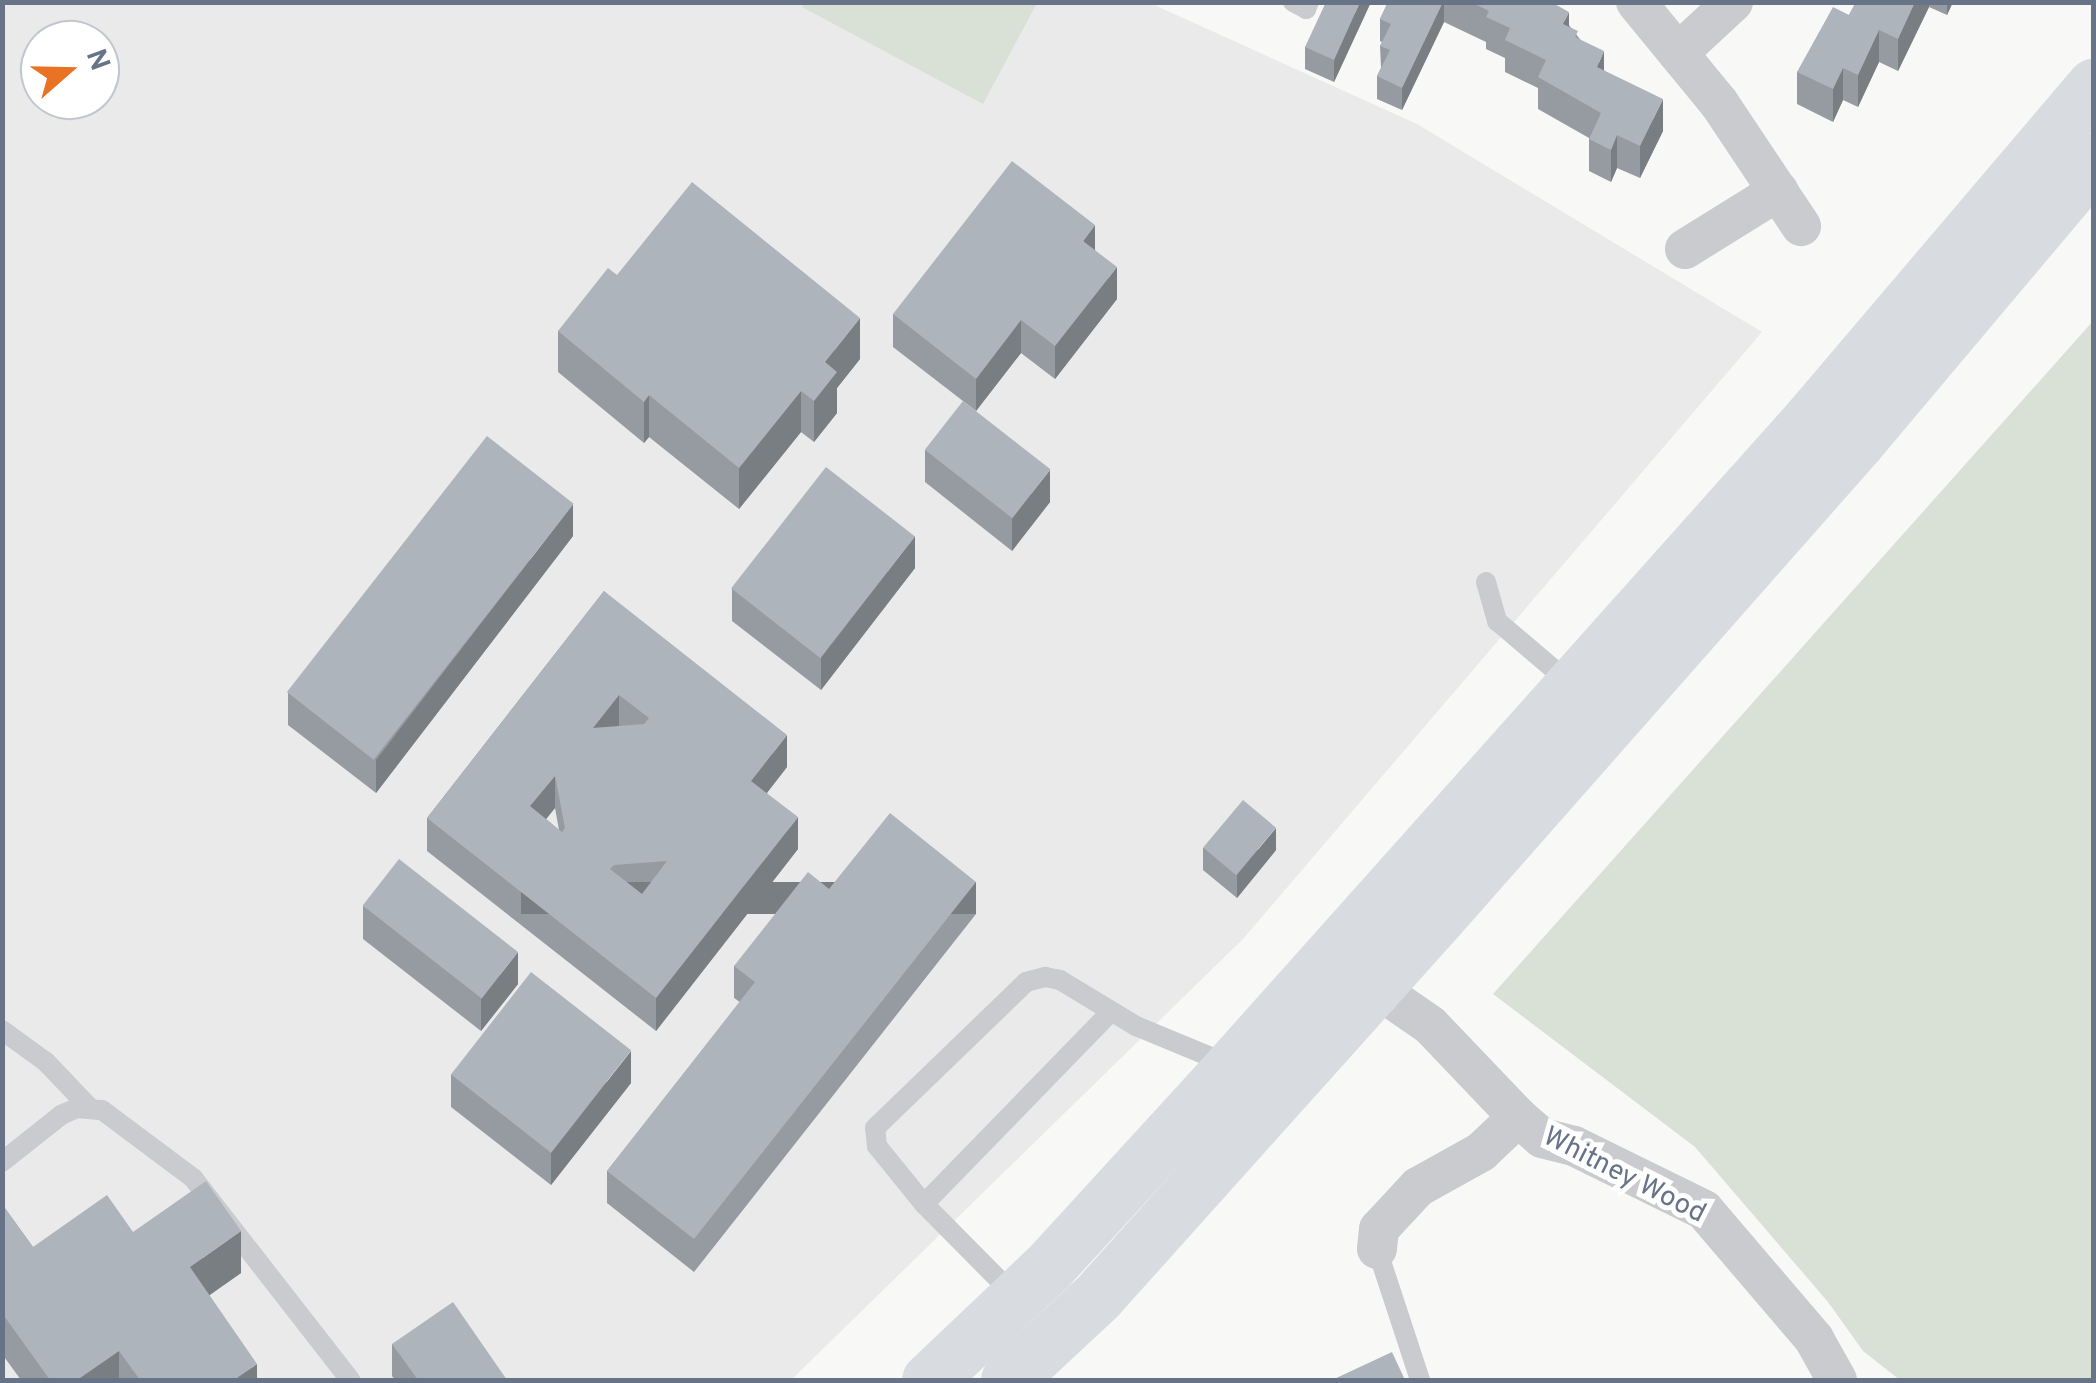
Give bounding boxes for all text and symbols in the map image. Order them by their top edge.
north arrow [20,20,120,120]
text: N [76,45,117,76]
street label: Whitney Wood [1537,1120,1711,1232]

